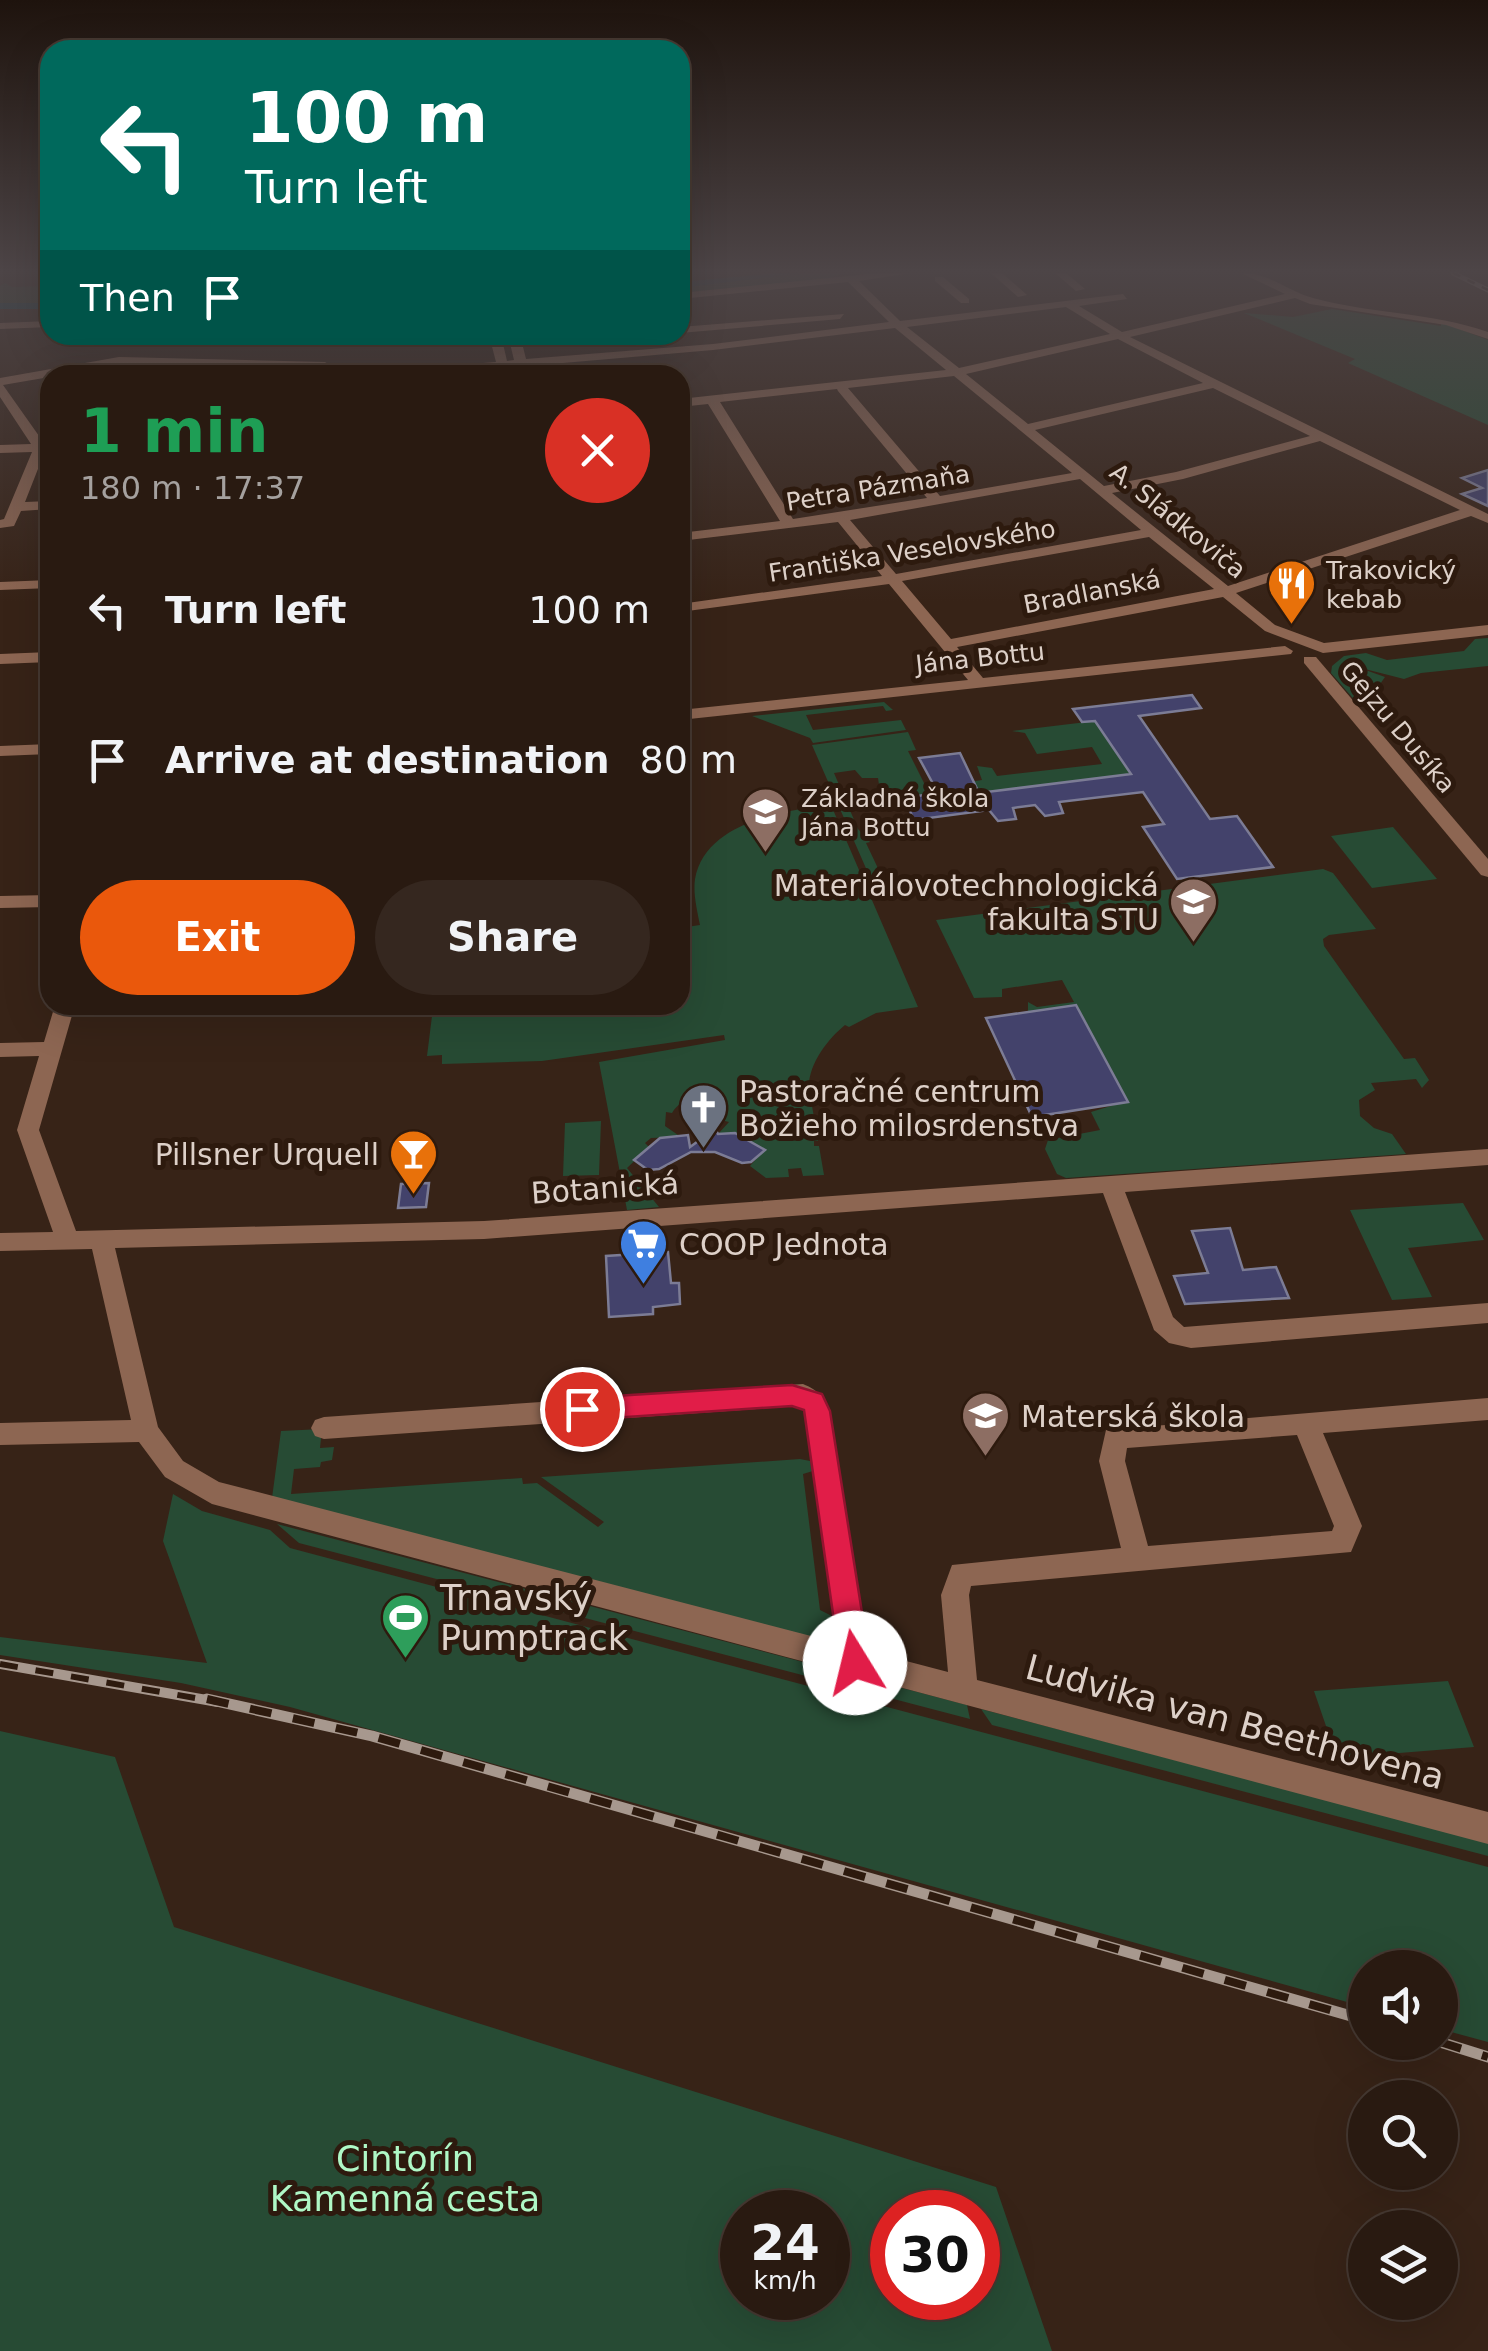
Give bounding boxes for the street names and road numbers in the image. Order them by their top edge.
street label: A. Sládkoviča [1104,457,1252,585]
street label: Petra Pázmaňa [784,459,972,517]
street label: Františka Veselovského [766,514,1058,588]
street label: Bradlanská [1021,564,1163,620]
street label: Jána Bottu [912,637,1046,679]
street label: Gejzu Dusíka [1334,655,1462,799]
street label: Botanická [530,1165,680,1211]
street label: Ludvika van Beethovena [1021,1647,1449,1797]

